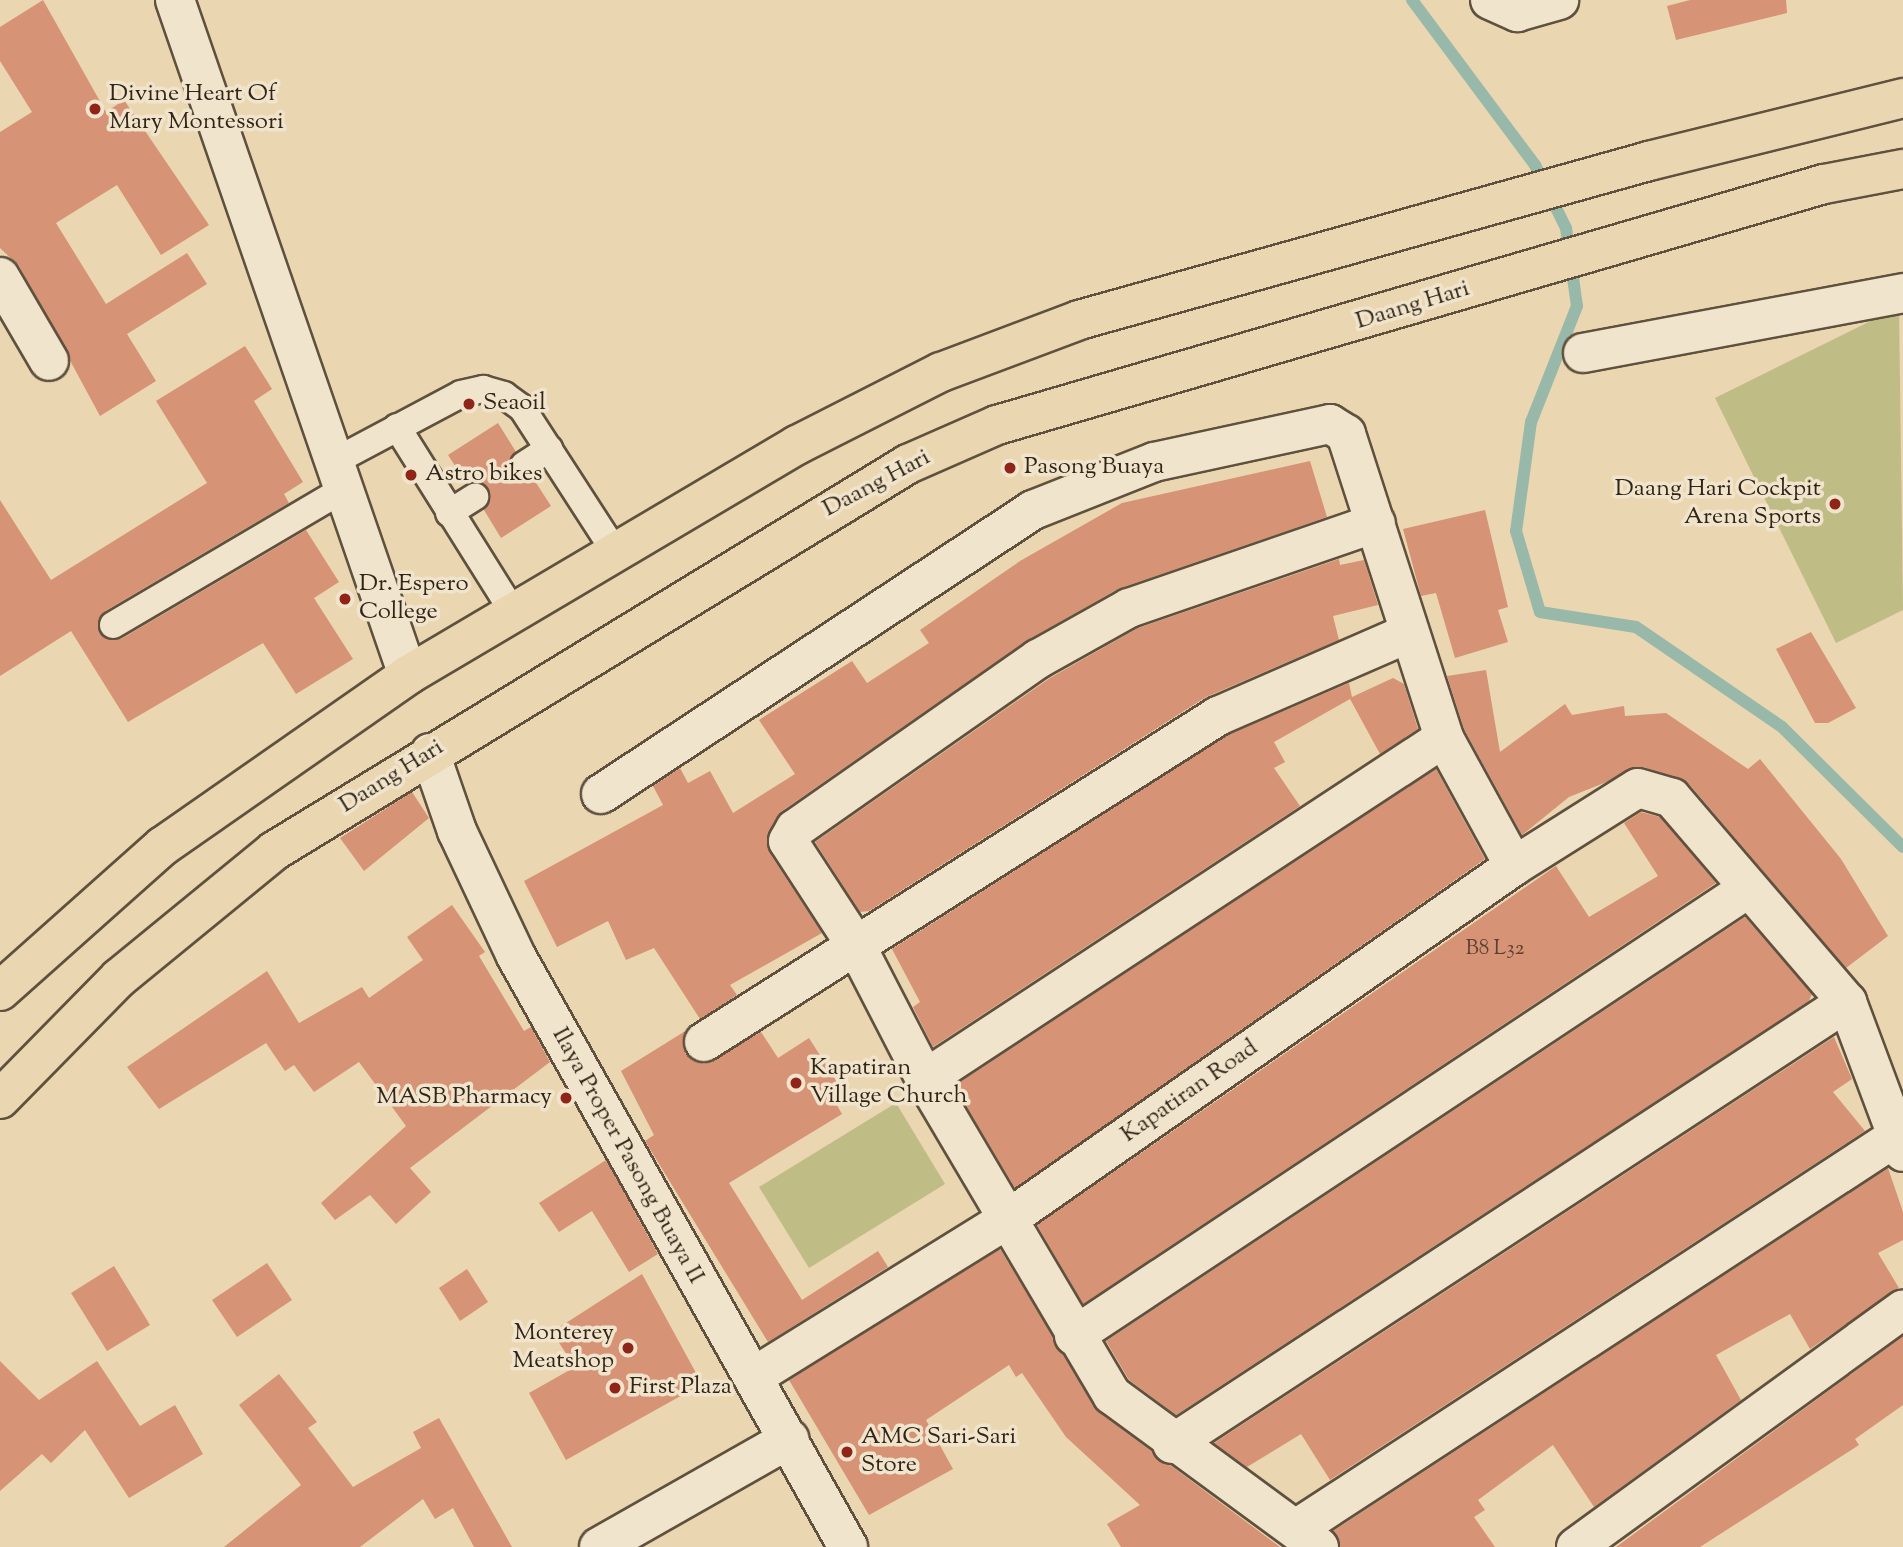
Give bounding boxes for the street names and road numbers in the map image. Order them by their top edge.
street label: Daang Hari [1353,275,1473,337]
street label: Daang Hari [818,444,936,524]
street label: Daang Hari [335,734,449,820]
street label: Ilaya Proper Pasong Buaya II [545,1023,709,1289]
street label: Kapatiran Road [1116,1034,1264,1150]

